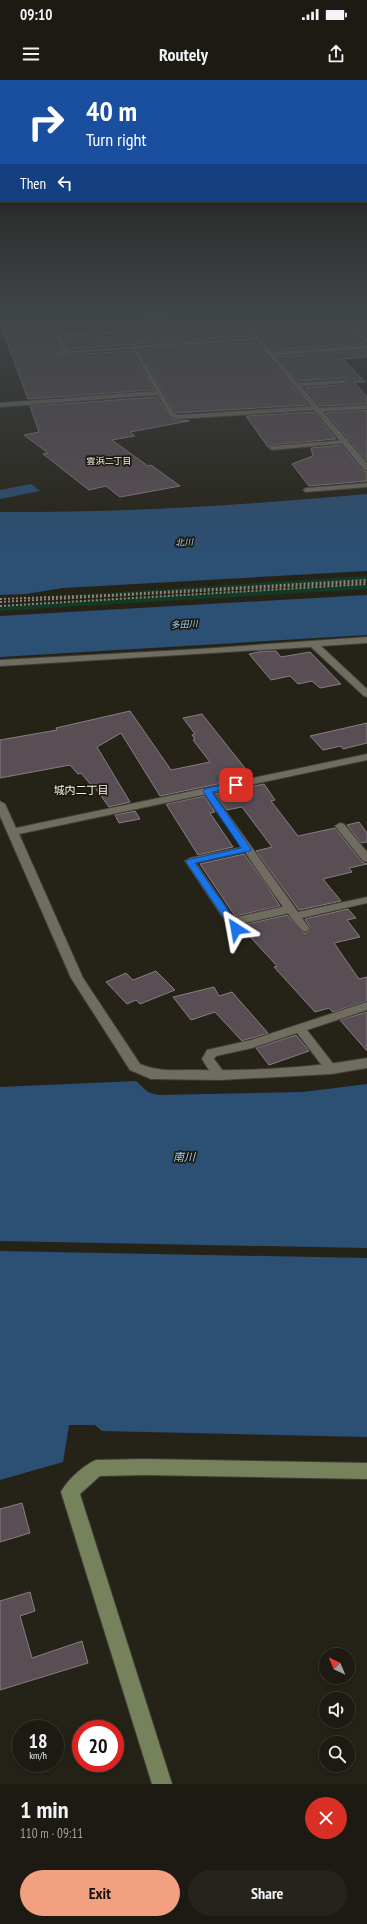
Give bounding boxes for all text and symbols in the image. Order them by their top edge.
text: 09:10 [20,5,52,24]
icon: menu [20,43,42,65]
text: Routely [159,43,208,66]
icon: share [325,43,347,65]
text: 40 m [86,92,137,129]
icon: right [20,96,72,148]
text: Turn right [86,128,146,151]
icon: left [54,172,76,194]
text: Then [20,174,46,193]
district label: 雲浜二丁目 [86,455,132,466]
water label: 北川 [175,536,194,548]
water label: 多田川 [170,618,199,630]
pin [219,768,253,802]
icon: arrive [225,774,247,796]
district label: 城内二丁目 [54,783,109,797]
position arrow [215,908,257,950]
water label: 南川 [173,1150,196,1164]
north arrow [319,1648,355,1684]
map controls [319,1648,355,1772]
button: sound [319,1692,355,1728]
speed limit sign: 20 [72,1720,124,1772]
text: 18 [28,1728,48,1754]
button: search [319,1736,355,1772]
text: km/h [29,1749,47,1762]
text: 1 min [20,1794,68,1825]
button: close [305,1797,347,1839]
text: 110 m · 09:11 [20,1825,83,1842]
button: Exit [20,1870,180,1916]
button: Share [188,1870,347,1916]

